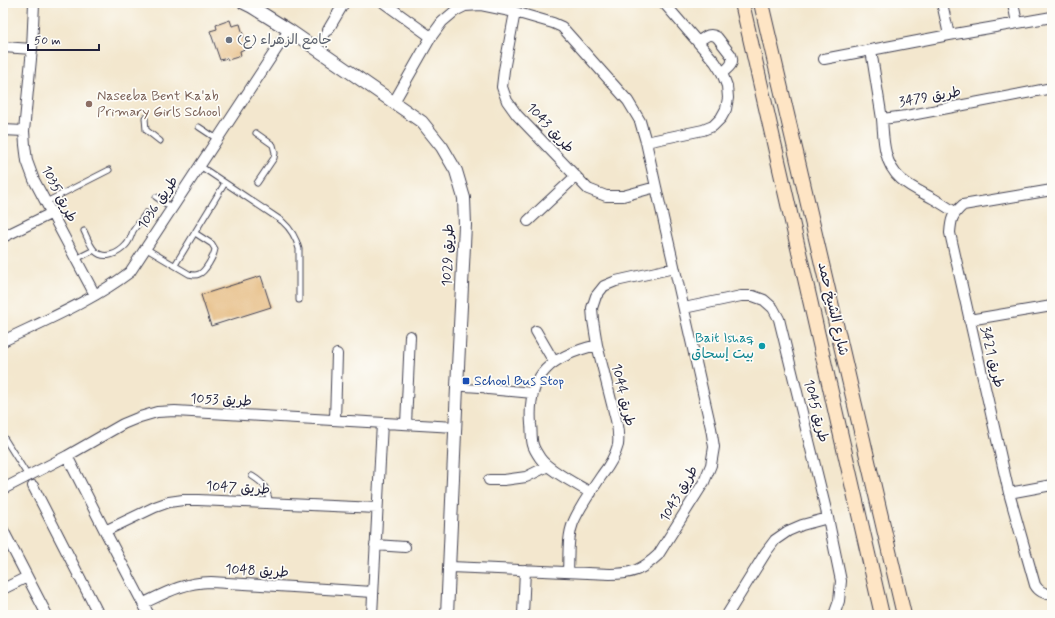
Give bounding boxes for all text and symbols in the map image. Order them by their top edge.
scale bar [28,26,99,52]
place label: جامع الزهراء (ع) [237,31,332,50]
text: 50 m [34,33,61,49]
marker: جامع الزهراء (ع) [224,35,234,45]
street label: طريق 3479 [898,83,962,111]
place label: Naseeba Bent Ka'ab Primary Girls School [97,87,221,121]
marker: Naseeba Bent Ka'ab Primary Girls School [84,99,94,109]
street label: طريق 1043 [522,99,578,157]
street label: طريق 1035 [37,162,81,226]
street label: طريق 1036 [134,173,182,233]
street label: طريق 1029 [438,223,458,287]
street label: شارع الشيخ حمد [813,260,853,358]
street label: طريق 3421 [976,324,1008,390]
place label: Bait Ishaq بيت إسحاق [691,329,754,363]
marker: Bait Ishaq بيت إسحاق [757,341,767,351]
street label: طريق 1044 [607,362,639,428]
place label: School Bus Stop [474,372,564,390]
marker: School Bus Stop [461,376,471,386]
street label: طريق 1045 [800,378,832,444]
street label: طريق 1053 [190,389,252,411]
street label: طريق 1043 [656,463,702,525]
street label: طريق 1047 [205,477,271,499]
street label: طريق 1048 [225,560,289,582]

